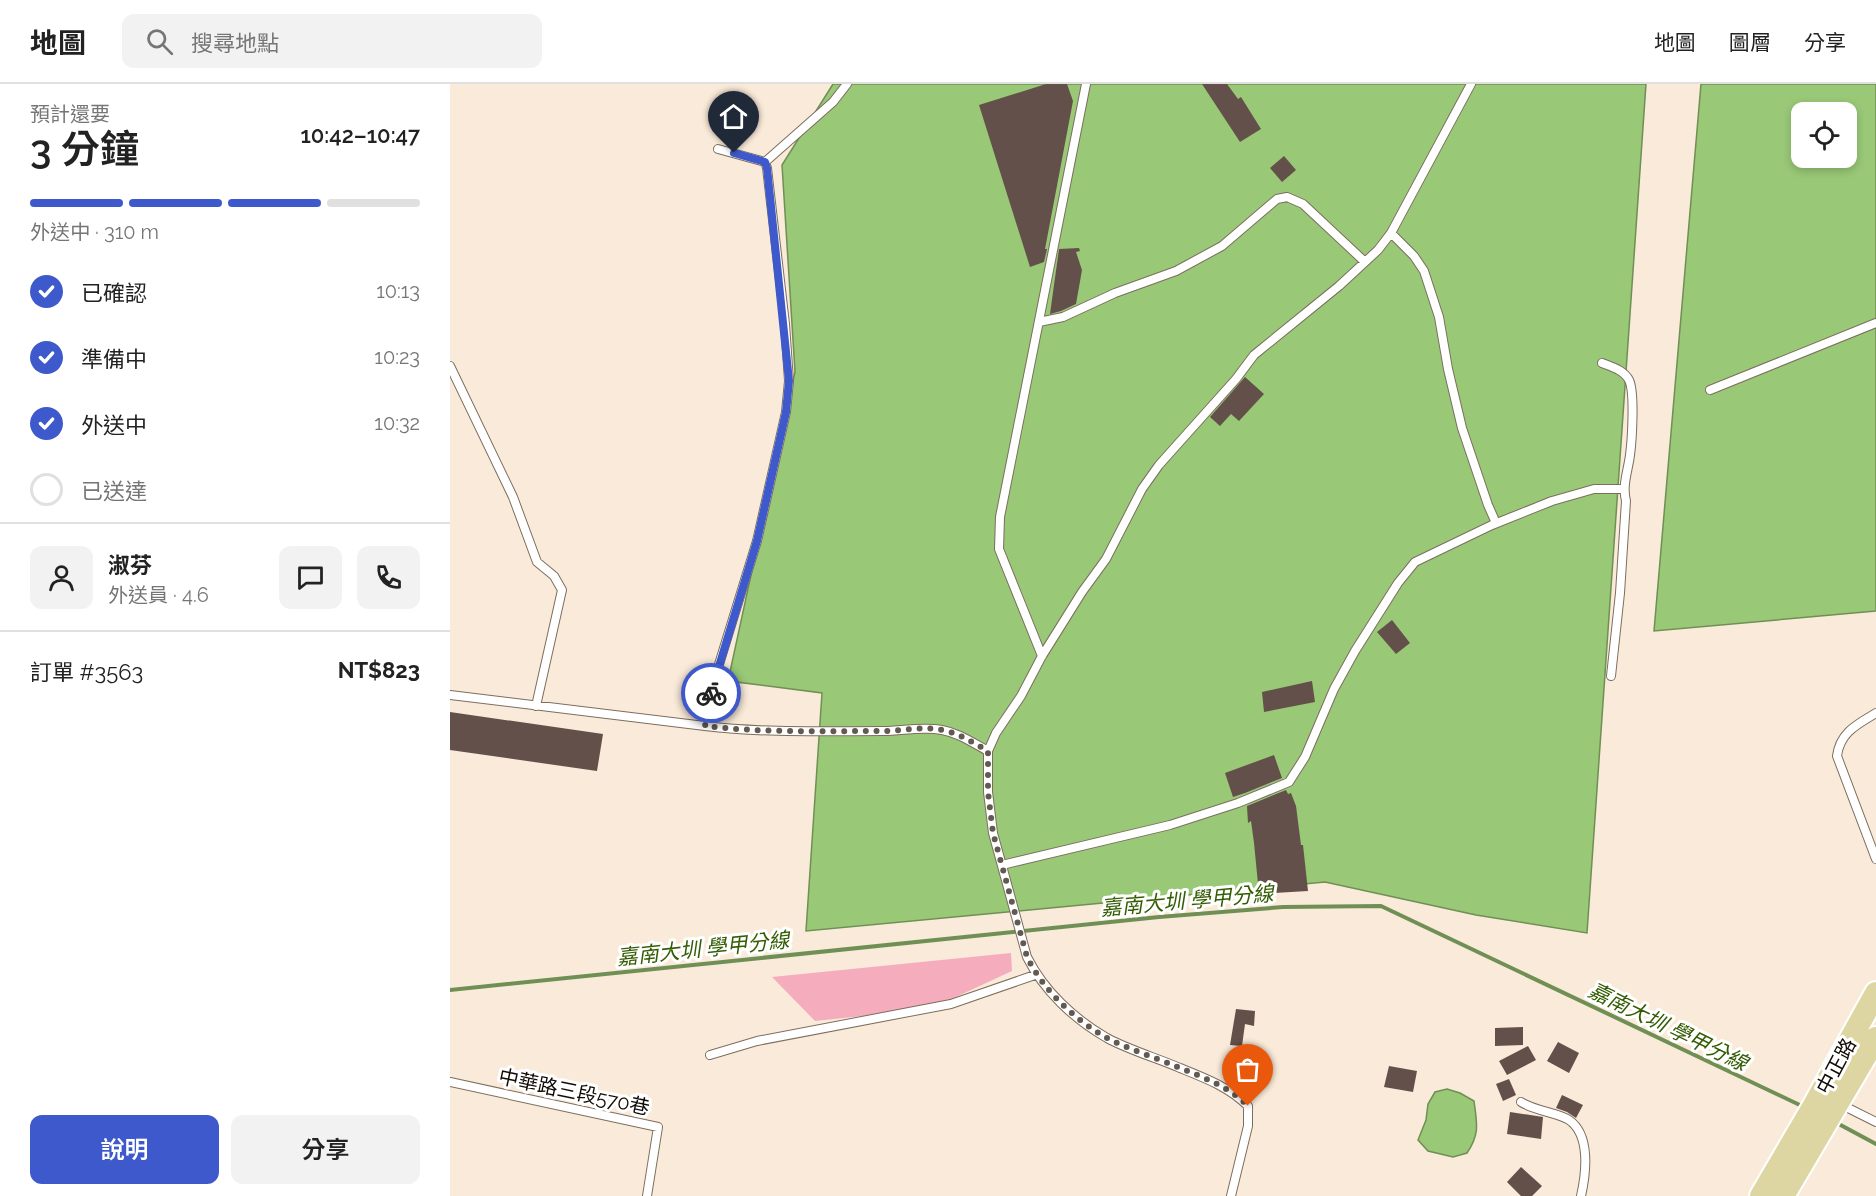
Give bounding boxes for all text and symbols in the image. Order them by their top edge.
search box [122,14,542,68]
icon: search [143,25,176,58]
text: 地圖 [30,27,86,60]
text: 搜尋地點 [191,30,279,56]
text: 地圖 [1654,30,1696,55]
text: 圖層 [1729,30,1771,55]
text: 分享 [1804,30,1846,55]
pin [708,91,759,153]
icon: home [717,100,750,133]
text: 預計還要 [30,102,110,126]
map controls [1791,102,1857,168]
button: locate [1791,102,1857,168]
text: 10:42–10:47 [300,122,420,148]
text: 3 分鐘 [30,126,139,172]
text: 外送中 · 310 m [30,220,159,244]
icon: check [30,275,63,308]
text: 10:13 [376,279,420,303]
text: 已確認 [81,280,147,306]
icon: check [30,341,63,374]
text: 10:23 [374,345,420,369]
text: 準備中 [81,346,147,372]
icon: check [30,407,63,440]
text: 10:32 [374,411,420,435]
text: 外送中 [81,412,147,438]
text: 已送達 [81,478,147,504]
button: person [30,546,93,609]
button: chat [279,546,342,609]
button: phone [357,546,420,609]
text: 淑芬 [108,552,152,578]
text: 外送員 · 4.6 [108,583,209,607]
text: NT$823 [338,657,420,683]
text: 訂單 #3563 [30,659,143,685]
courier [681,663,741,723]
icon: bike [695,677,728,710]
water label: 嘉南大圳 學甲分線 [1100,880,1276,921]
water label: 嘉南大圳 學甲分線 [615,927,792,970]
water label: 嘉南大圳 學甲分線 [1585,977,1753,1077]
street label: 中正路 [1811,1034,1861,1098]
pin [1222,1044,1273,1106]
icon: bag [1231,1053,1264,1086]
street label: 中華路三段570巷 [496,1064,652,1120]
button: 說明 [30,1115,219,1184]
button: 分享 [231,1115,420,1184]

